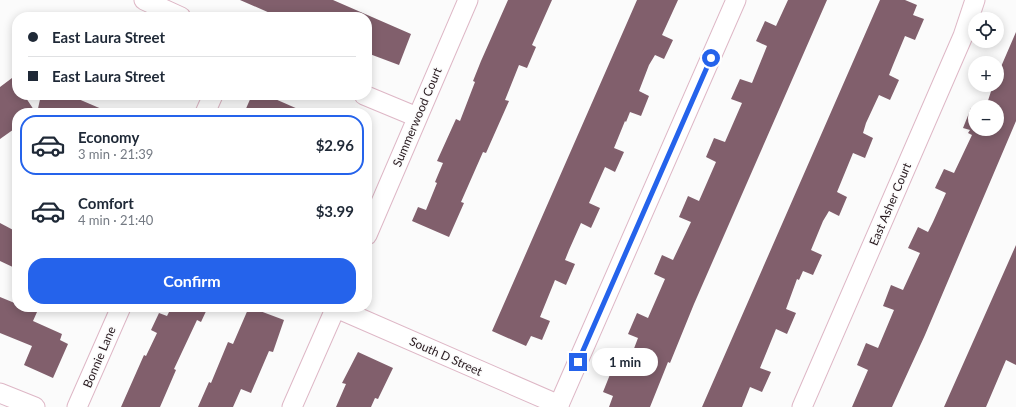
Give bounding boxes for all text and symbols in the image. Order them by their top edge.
map controls [968,12,1004,136]
button: locate [968,12,1004,48]
text: East Laura Street [52,28,165,46]
route start [702,49,720,67]
button: + [968,56,1004,92]
street label: Summerwood Court [389,64,445,169]
text: East Laura Street [52,67,165,85]
button: − [968,100,1004,136]
icon: car [30,127,66,163]
text: Economy [78,128,139,146]
text: $2.96 [316,136,354,154]
text: 3 min · 21:39 [78,146,153,162]
street label: East Asher Court [866,160,914,248]
icon: car [30,193,66,229]
text: Comfort [78,194,134,212]
text: $3.99 [316,202,354,220]
text: 4 min · 21:40 [78,212,153,228]
button: Confirm [28,258,356,304]
street label: Bonnie Lane [79,324,119,390]
street label: South D Street [407,333,485,379]
callout: 1 min [592,348,658,376]
route end [569,353,587,371]
text: 1 min [609,354,641,370]

